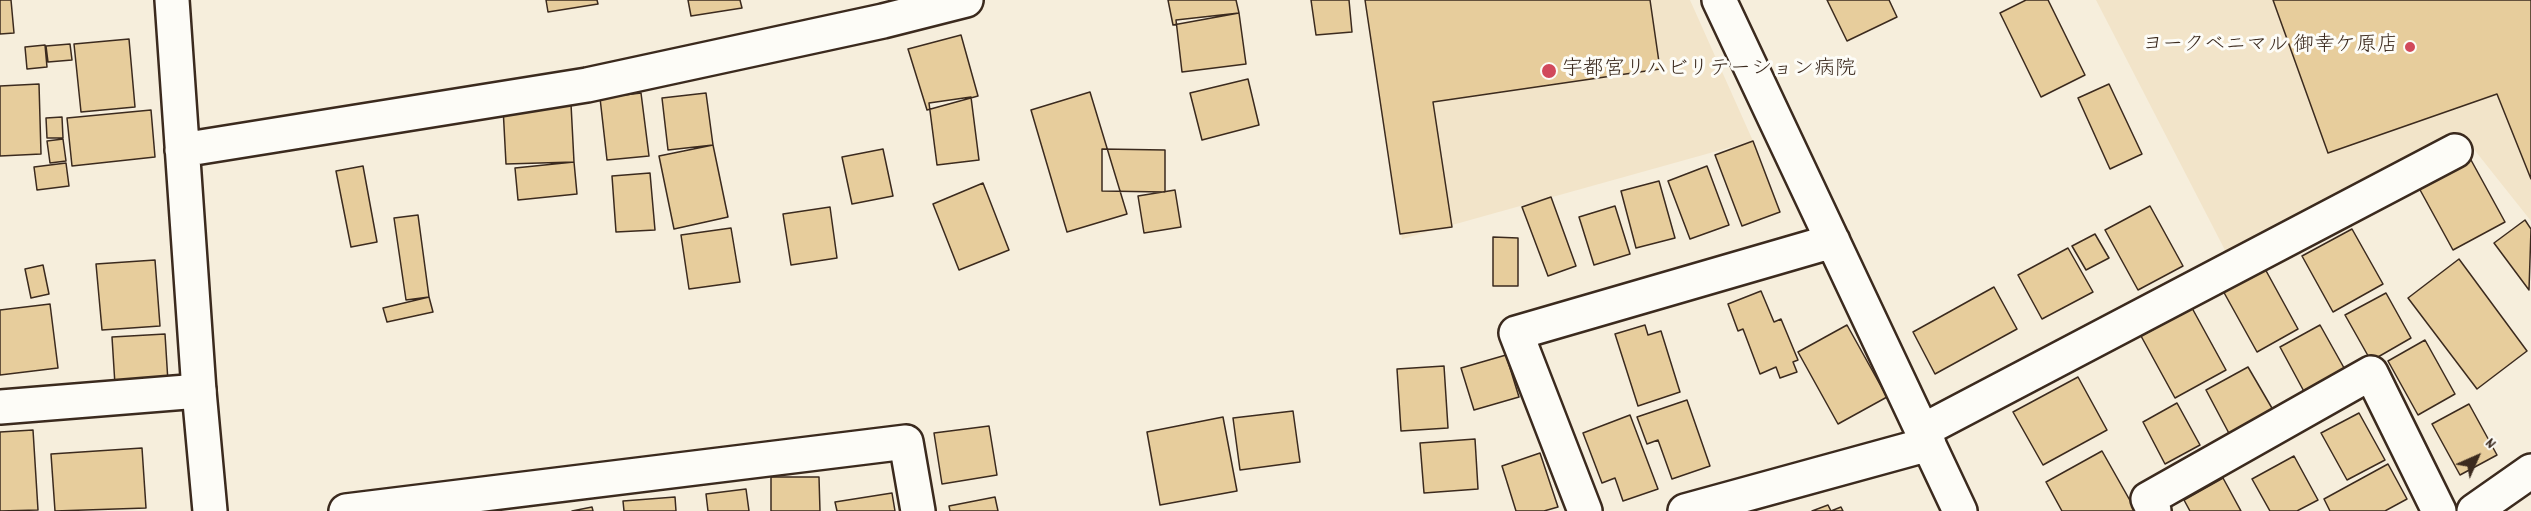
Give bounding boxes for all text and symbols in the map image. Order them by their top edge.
place label: ヨークベニマル 御幸ケ原店 [2142,34,2398,60]
marker: ヨークベニマル 御幸ケ原店 [2403,40,2417,54]
place label: 宇都宮リハビリテーション病院 [1562,58,1856,84]
marker: 宇都宮リハビリテーション病院 [1540,62,1558,80]
north arrow [2447,427,2507,487]
text: N [2479,433,2501,455]

